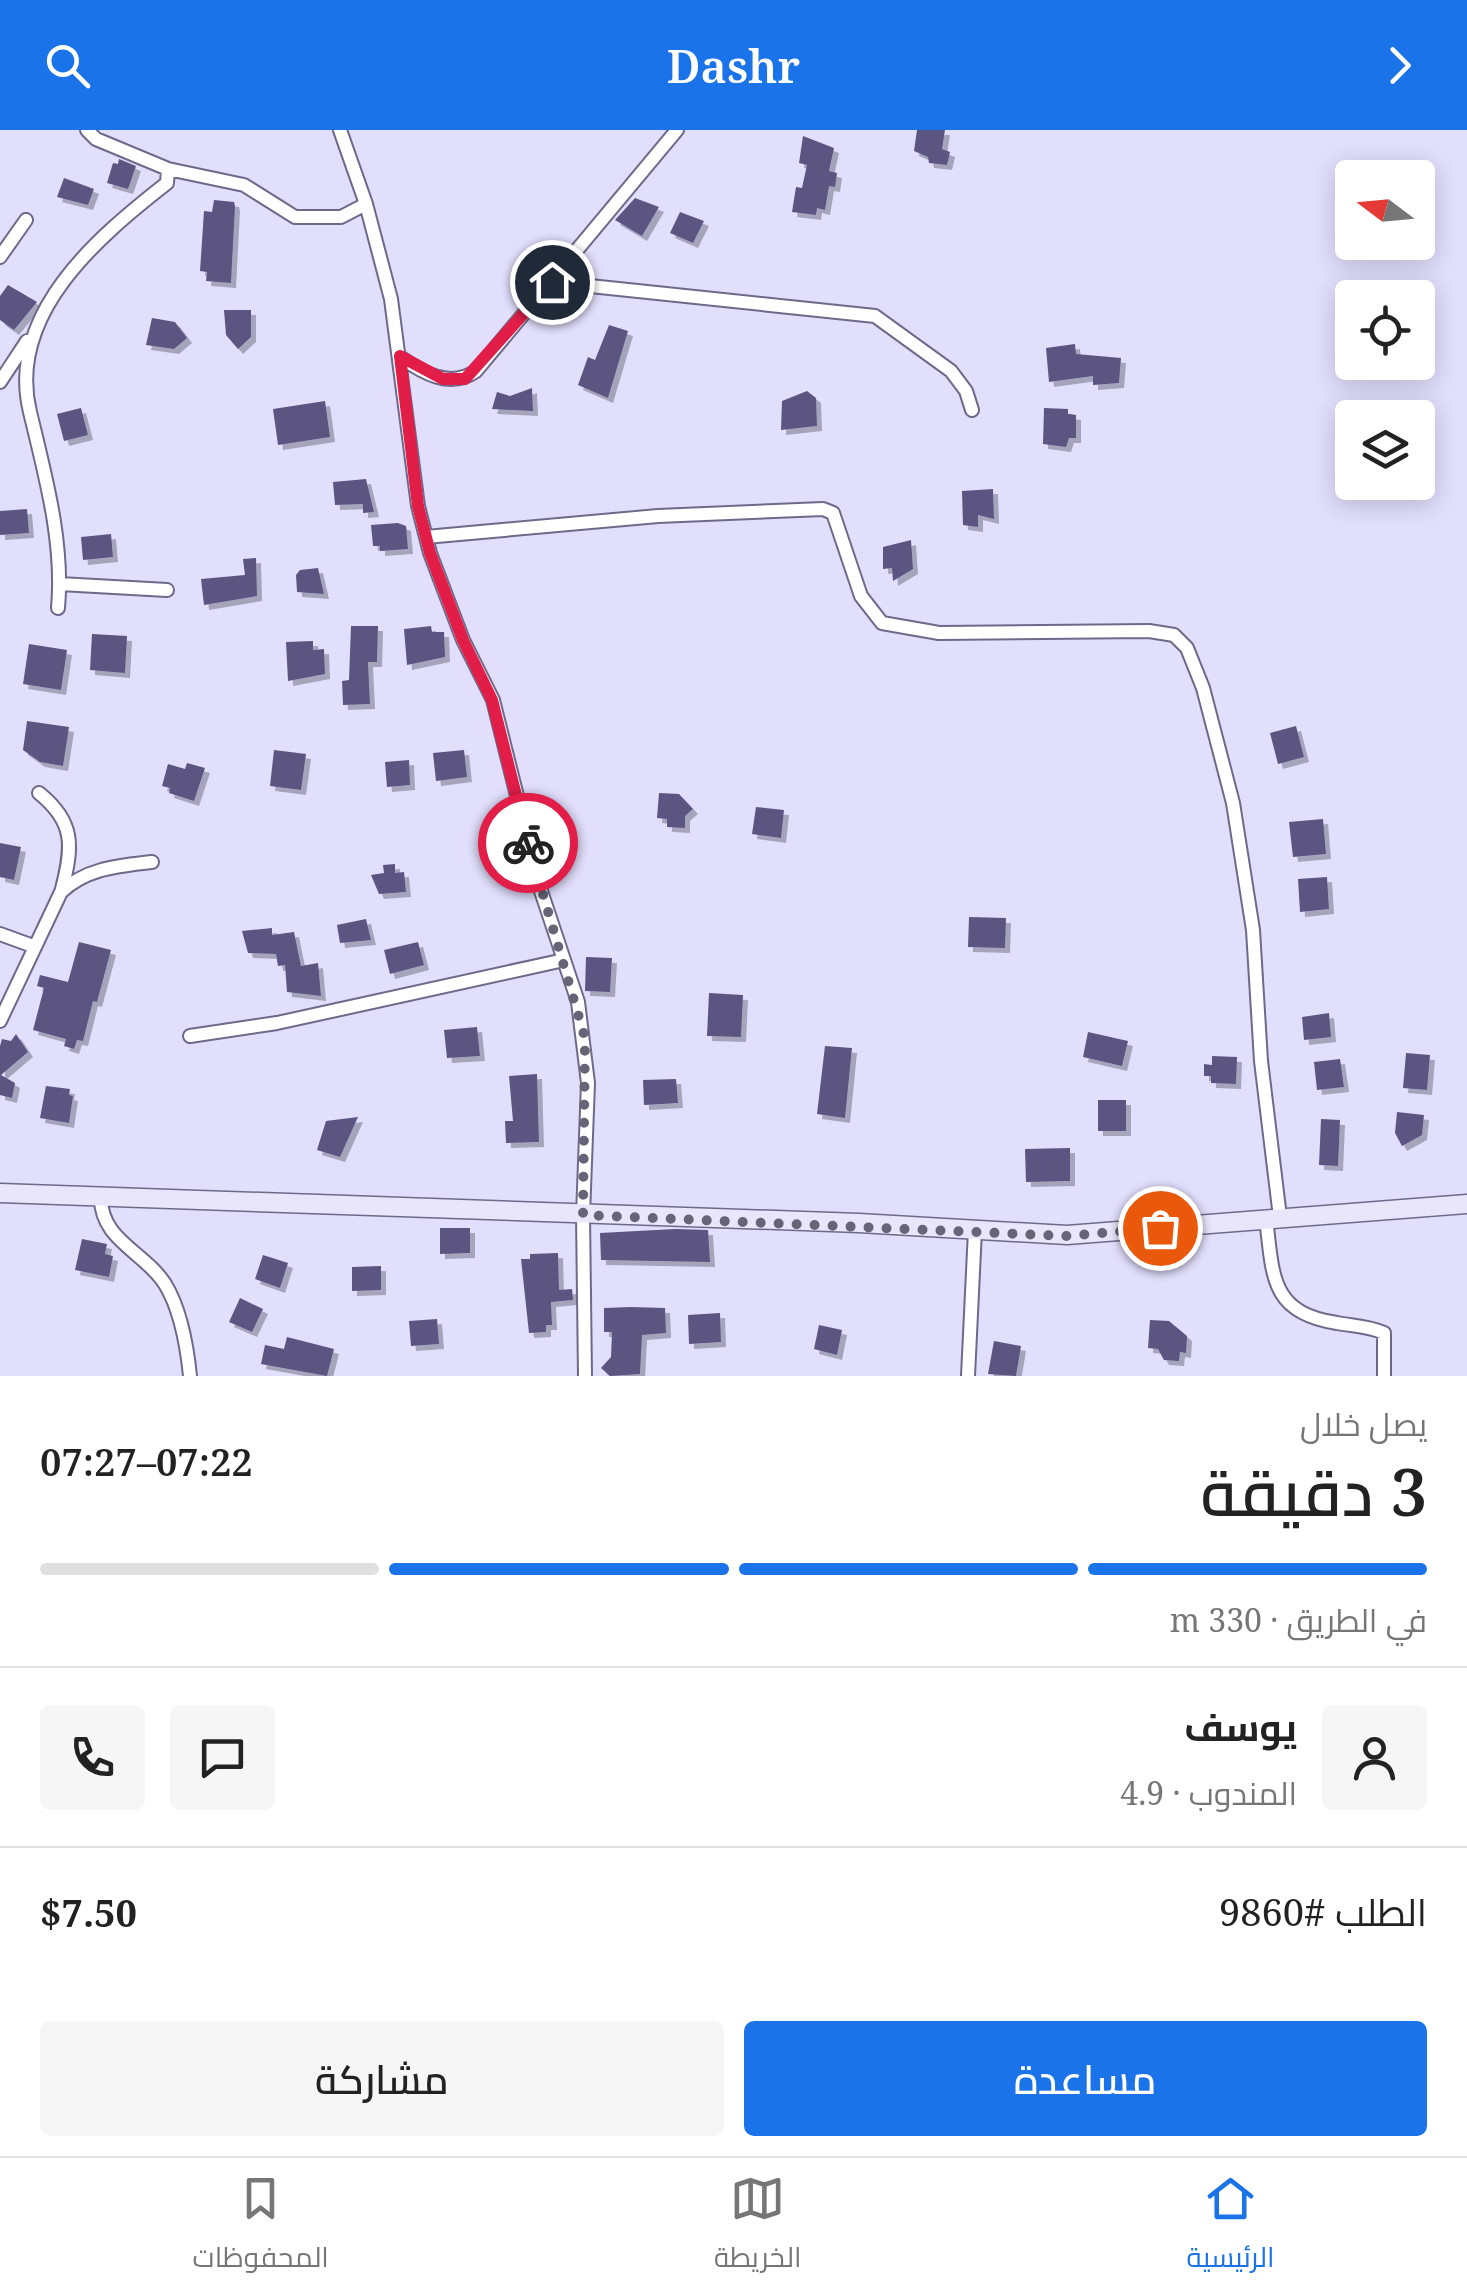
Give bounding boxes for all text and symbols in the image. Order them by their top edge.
text: Dashr [667,35,800,96]
icon: search [40,38,95,93]
icon: forward [1372,38,1427,93]
north arrow [1335,160,1435,260]
map controls [1335,160,1435,500]
pin [510,240,595,325]
icon: home [525,255,580,310]
button: locate [1335,280,1435,380]
button: layers [1335,400,1435,500]
courier [478,793,578,893]
icon: bike [501,816,556,871]
pin [1118,1186,1203,1271]
icon: bag [1133,1201,1188,1256]
text: يصل خلال [1300,1402,1427,1445]
text: 07:22–07:27 [40,1435,253,1487]
text: 3 دقيقة [1200,1447,1427,1535]
text: في الطريق · 330 m [1170,1598,1427,1641]
text: يوسف [1184,1700,1297,1752]
button: phone [40,1705,145,1810]
button: chat [170,1705,275,1810]
button: person [1322,1705,1427,1810]
text: المندوب · 4.9 [1120,1771,1297,1814]
text: الطلب #9860 [1219,1885,1427,1937]
text: $7.50 [40,1886,137,1938]
button: مشاركة [40,2021,724,2136]
button: مساعدة [744,2021,1427,2136]
tab: المحفوظات [193,2171,329,2283]
tab: الخريطة [714,2171,801,2283]
tab: الرئيسية [1187,2171,1274,2283]

